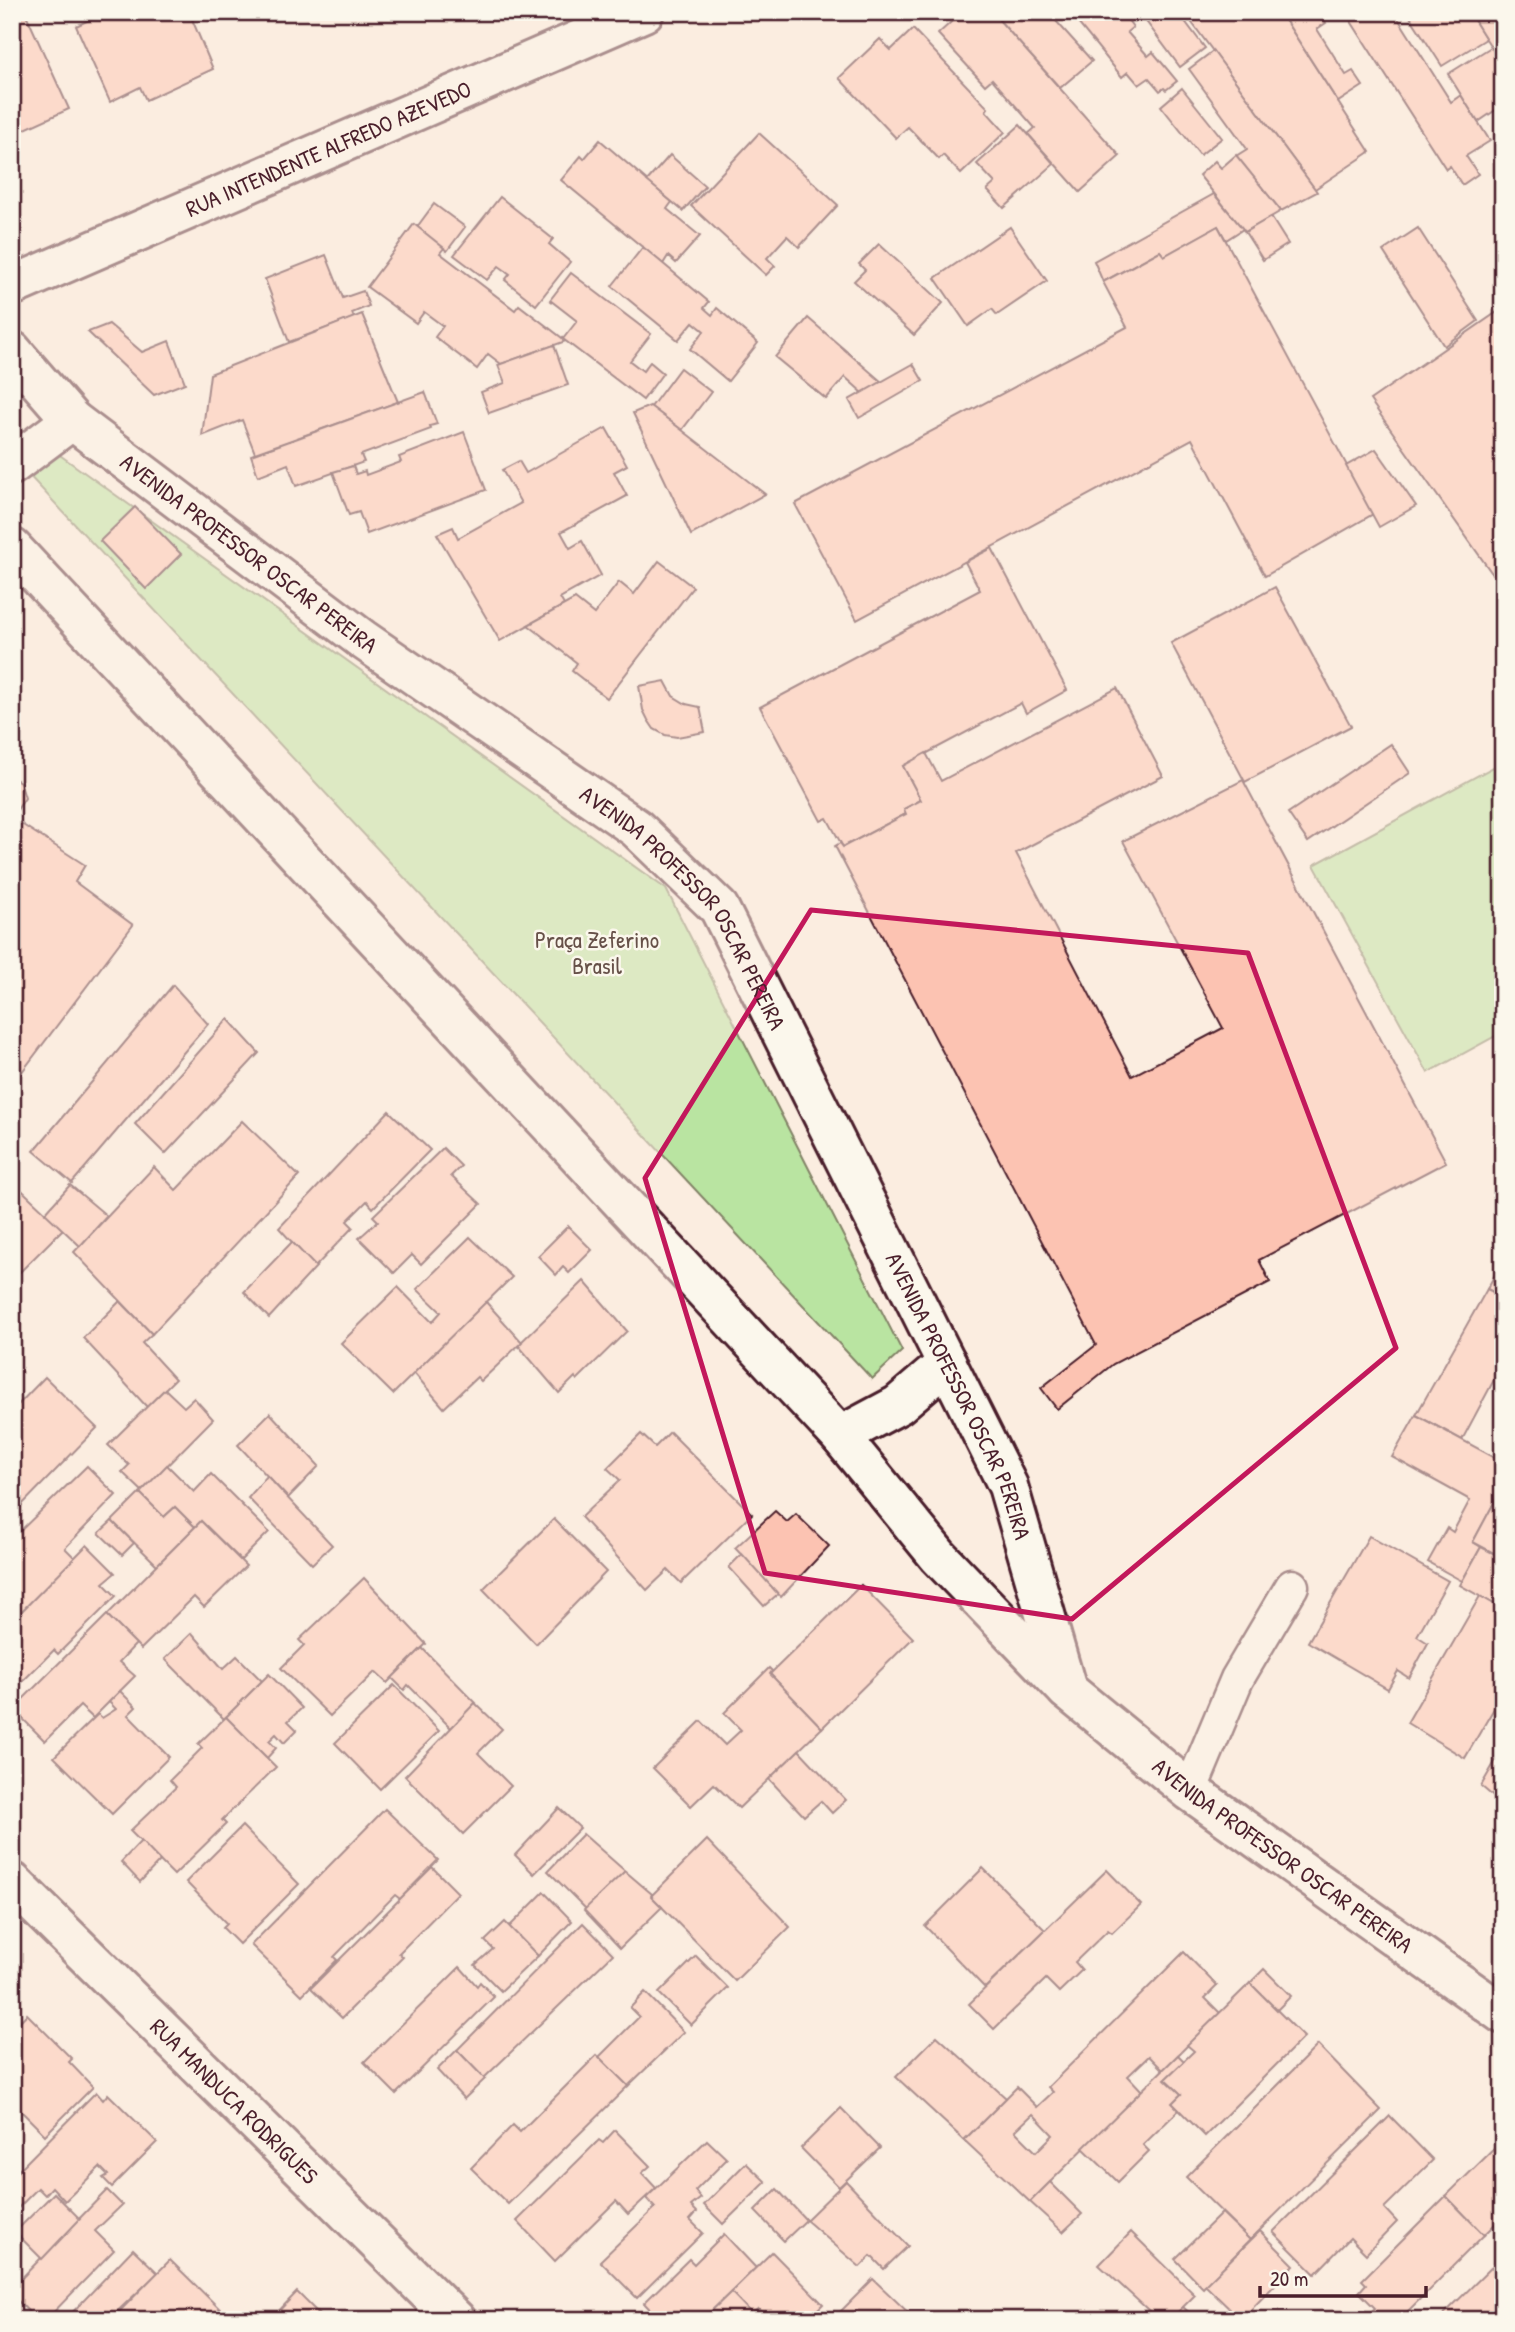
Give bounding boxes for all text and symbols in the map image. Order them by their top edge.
street label: RUA INTENDENTE ALFREDO AZEVEDO [181,73,476,224]
street label: AVENIDA PROFESSOR OSCAR PEREIRA [114,446,384,660]
street label: AVENIDA PROFESSOR OSCAR PEREIRA [574,778,793,1035]
park label: Praça Zeferino Brasil [535,924,659,981]
street label: AVENIDA PROFESSOR OSCAR PEREIRA [879,1247,1039,1543]
street label: AVENIDA PROFESSOR OSCAR PEREIRA [1146,1751,1419,1960]
street label: RUA MANDUCA RODRIGUES [144,2011,325,2191]
scale bar [1260,2255,1426,2299]
text: 20 m [1270,2264,1308,2293]

